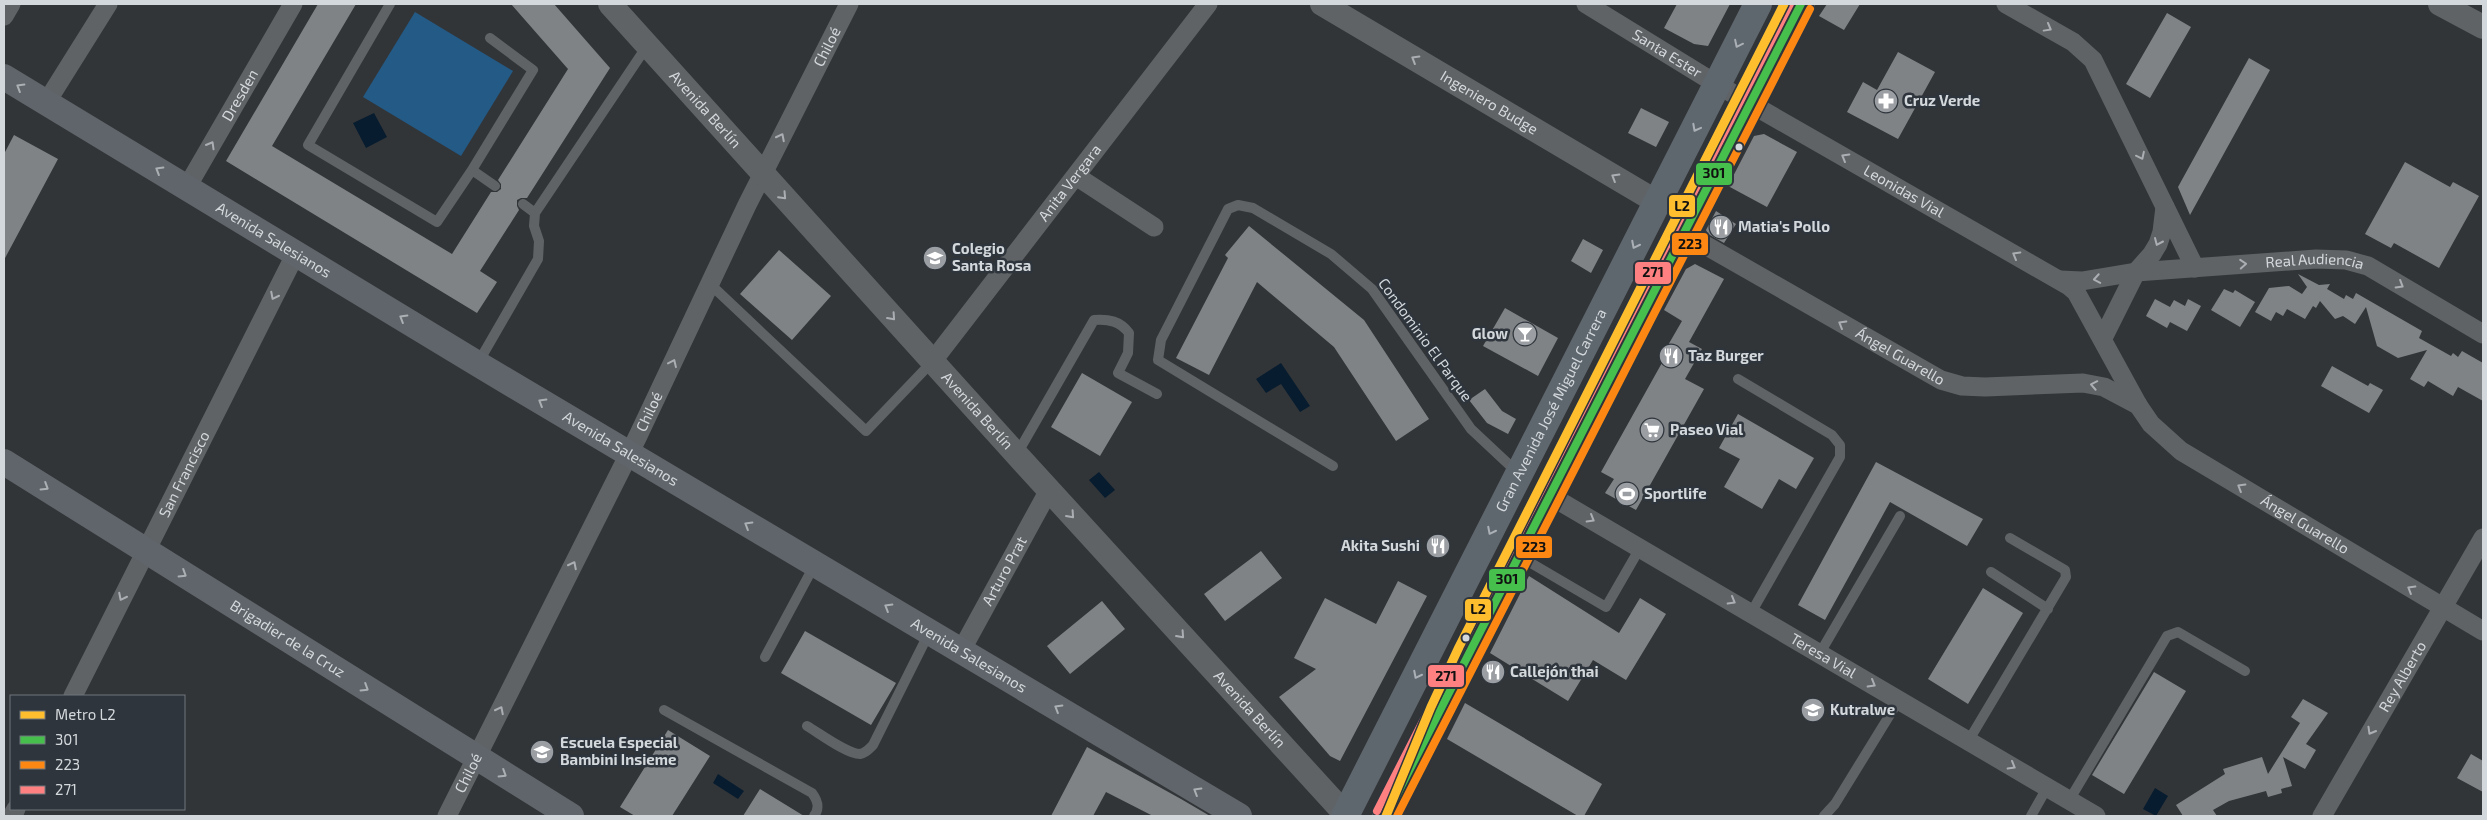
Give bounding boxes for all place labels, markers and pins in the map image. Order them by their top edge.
pharmacy icon: Cruz Verde [1873,88,1899,114]
place label: Cruz Verde [1904,91,1980,109]
unlabelled marker [1734,142,1744,152]
restaurant icon: Matia's Pollo [1708,214,1734,240]
place label: Matia's Pollo [1738,217,1830,235]
place label: Colegio Santa Rosa [952,239,1031,274]
school or university icon: Colegio Santa Rosa [922,245,948,271]
bar icon: Glow [1512,321,1538,347]
place label: Glow [1472,324,1508,342]
restaurant icon: Taz Burger [1658,343,1684,369]
place label: Taz Burger [1688,346,1764,364]
supermarket icon: Paseo Vial [1639,417,1665,443]
place label: Paseo Vial [1670,420,1743,438]
sports icon: Sportlife [1614,481,1640,507]
place label: Sportlife [1644,484,1707,502]
restaurant icon: Akita Sushi [1425,533,1451,559]
place label: Akita Sushi [1341,536,1420,554]
unlabelled marker [1461,633,1471,643]
restaurant icon: Callejón thai [1480,659,1506,685]
place label: Callejón thai [1510,662,1599,680]
school or university icon: Kutralwe [1800,697,1826,723]
place label: Kutralwe [1830,700,1895,718]
place label: Escuela Especial Bambini Insieme [560,733,678,768]
school or university icon: Escuela Especial Bambini Insieme [529,739,555,765]

